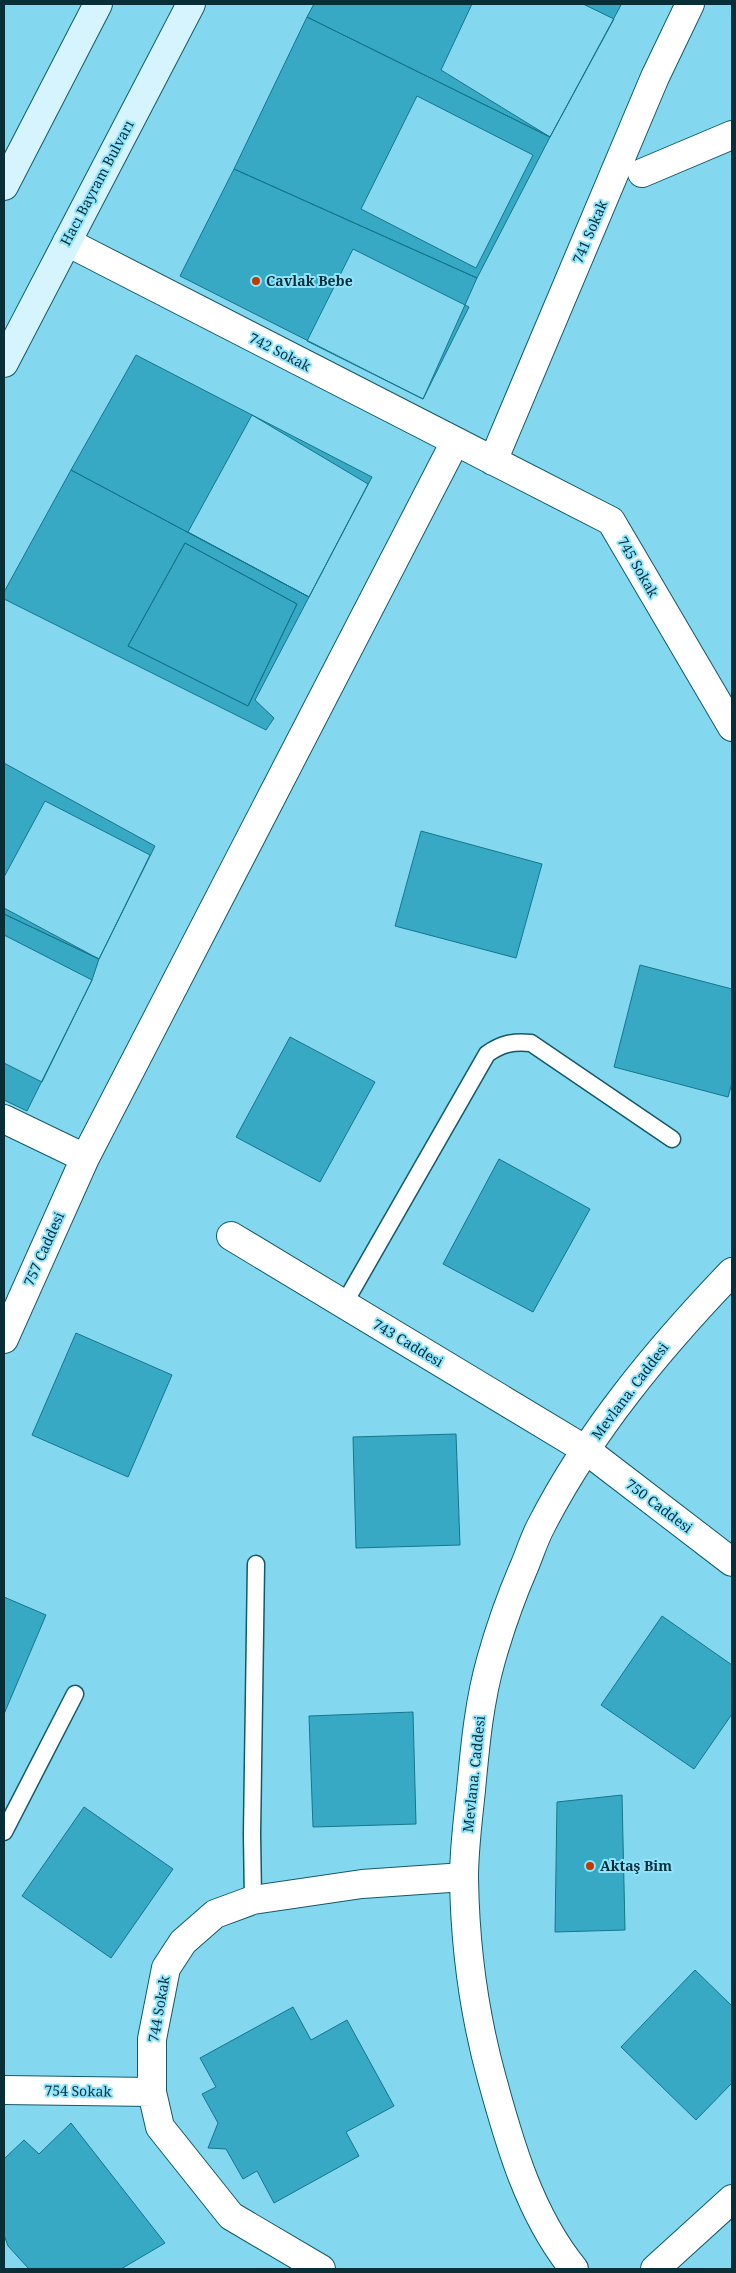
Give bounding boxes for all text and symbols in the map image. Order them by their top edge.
street label: Hacı Bayram Bulvarı [55,116,138,249]
street label: 741 Sokak [568,196,612,266]
place label: Cavlak Bebe [266,271,353,290]
marker: Cavlak Bebe [250,275,262,287]
street label: 742 Sokak [246,328,315,376]
street label: 745 Sokak [613,533,664,601]
street label: 757 Caddesi [19,1208,69,1289]
street label: 743 Caddesi [369,1314,447,1371]
street label: Mevlana. Caddesi [587,1338,673,1443]
street label: 750 Caddesi [622,1474,697,1537]
street label: Mevlana. Caddesi [458,1714,489,1833]
place label: Aktaş Bim [600,1856,672,1875]
marker: Aktaş Bim [584,1860,596,1872]
street label: 744 Sokak [143,1973,174,2044]
street label: 754 Sokak [44,2080,113,2101]

